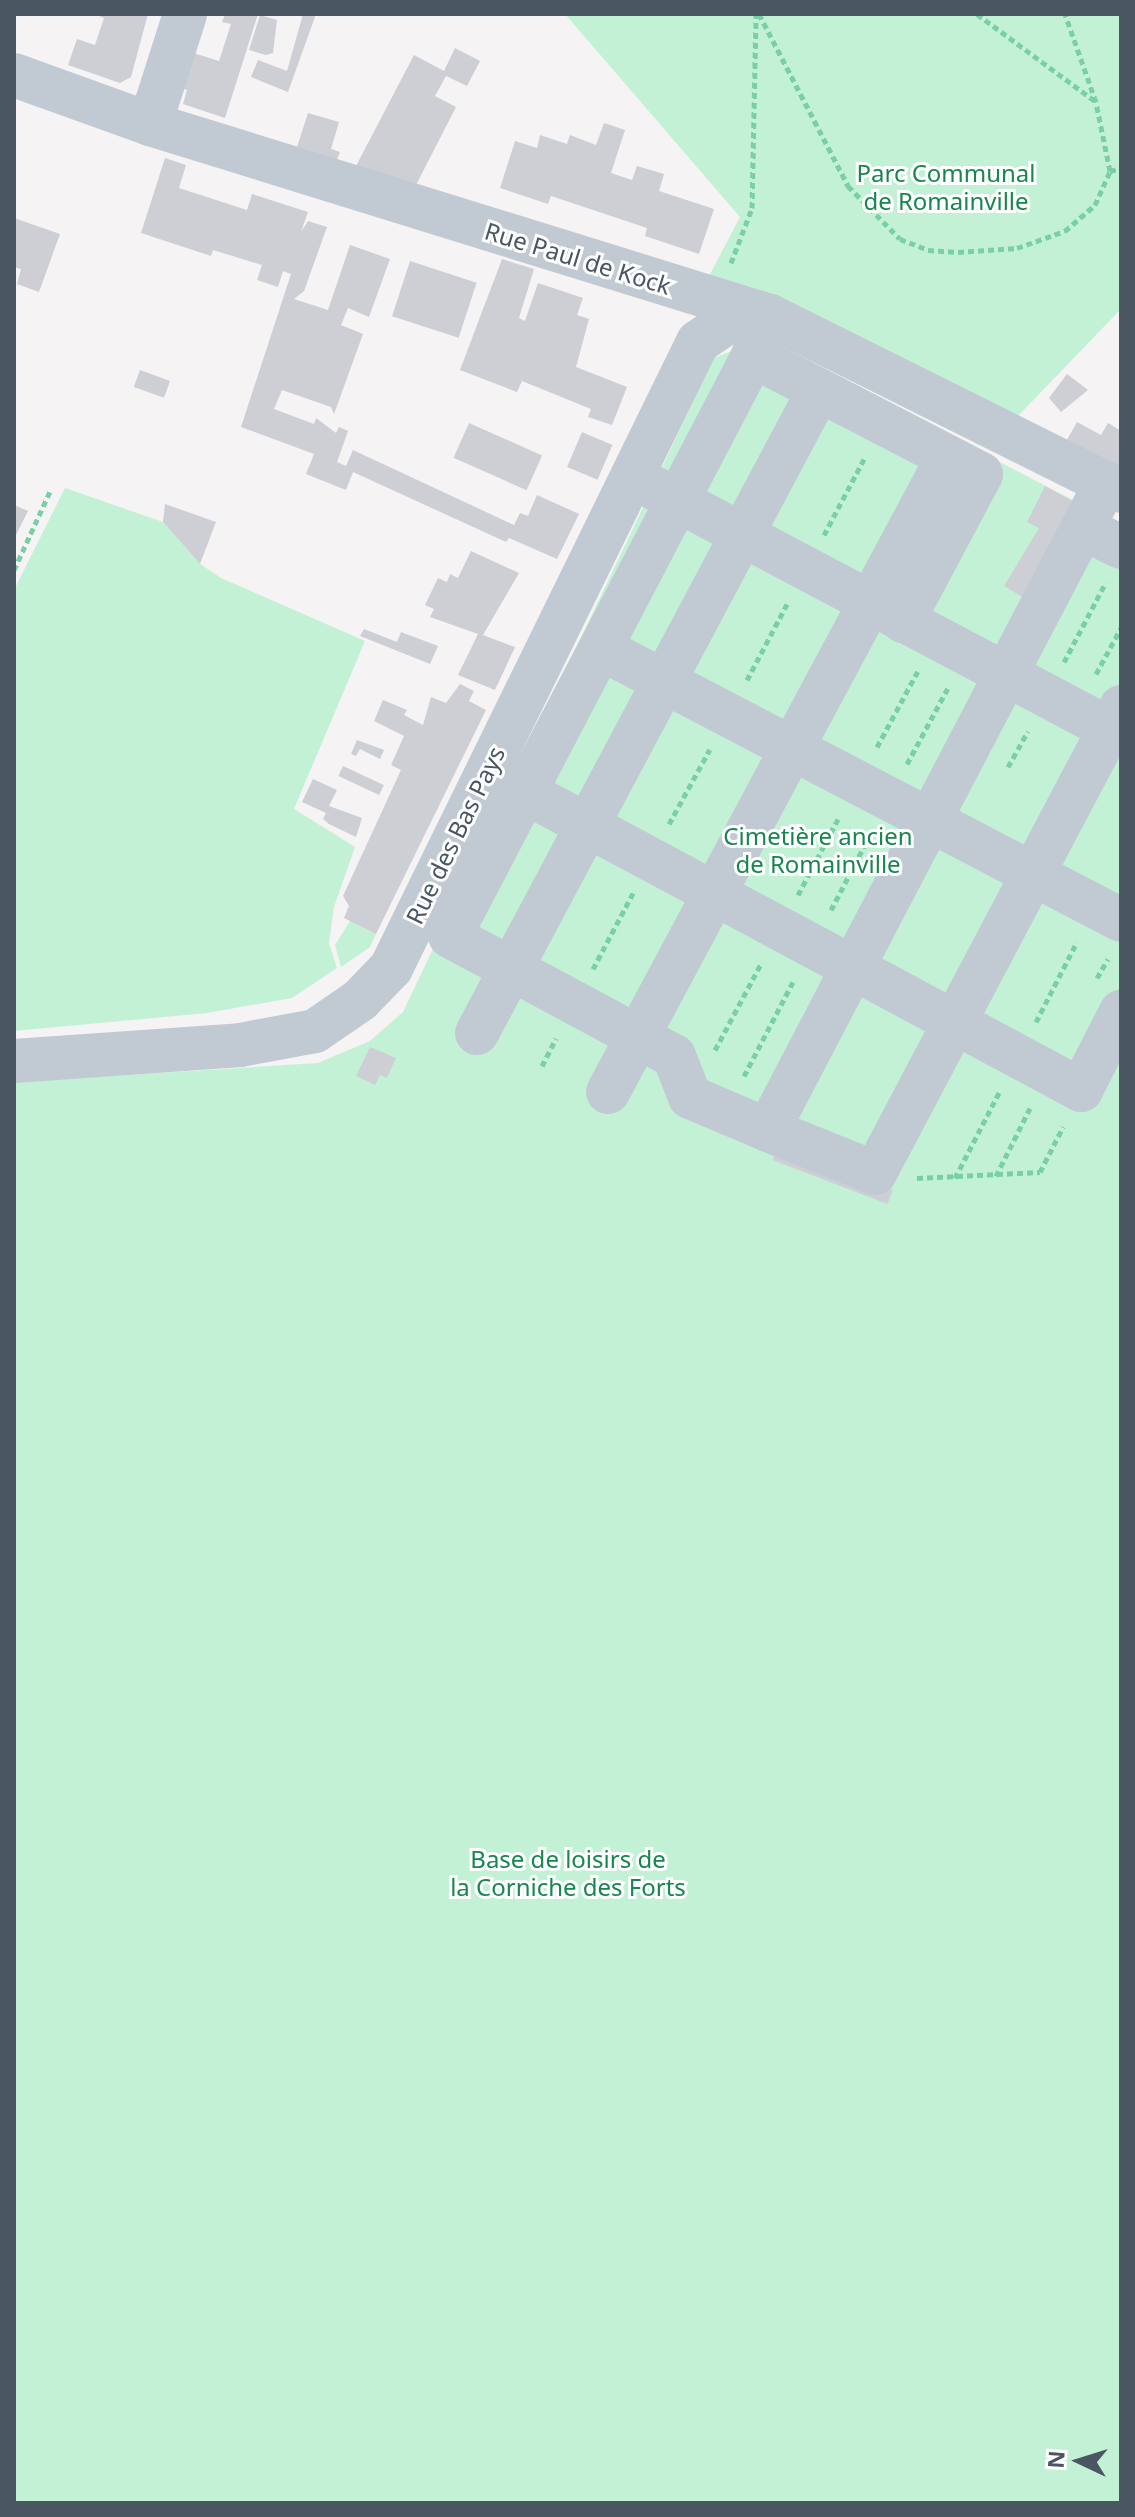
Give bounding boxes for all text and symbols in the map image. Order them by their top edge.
park label: Parc Communal de Romainville [856,159,1036,215]
street label: Rue Paul de Kock [481,216,675,300]
street label: Rue des Bas Pays [400,741,510,929]
park label: Cimetière ancien de Romainville [723,822,913,878]
park label: Base de loisirs de la Corniche des Forts [450,1845,686,1901]
north arrow [1039,2421,1119,2501]
text: N [1039,2449,1071,2469]

